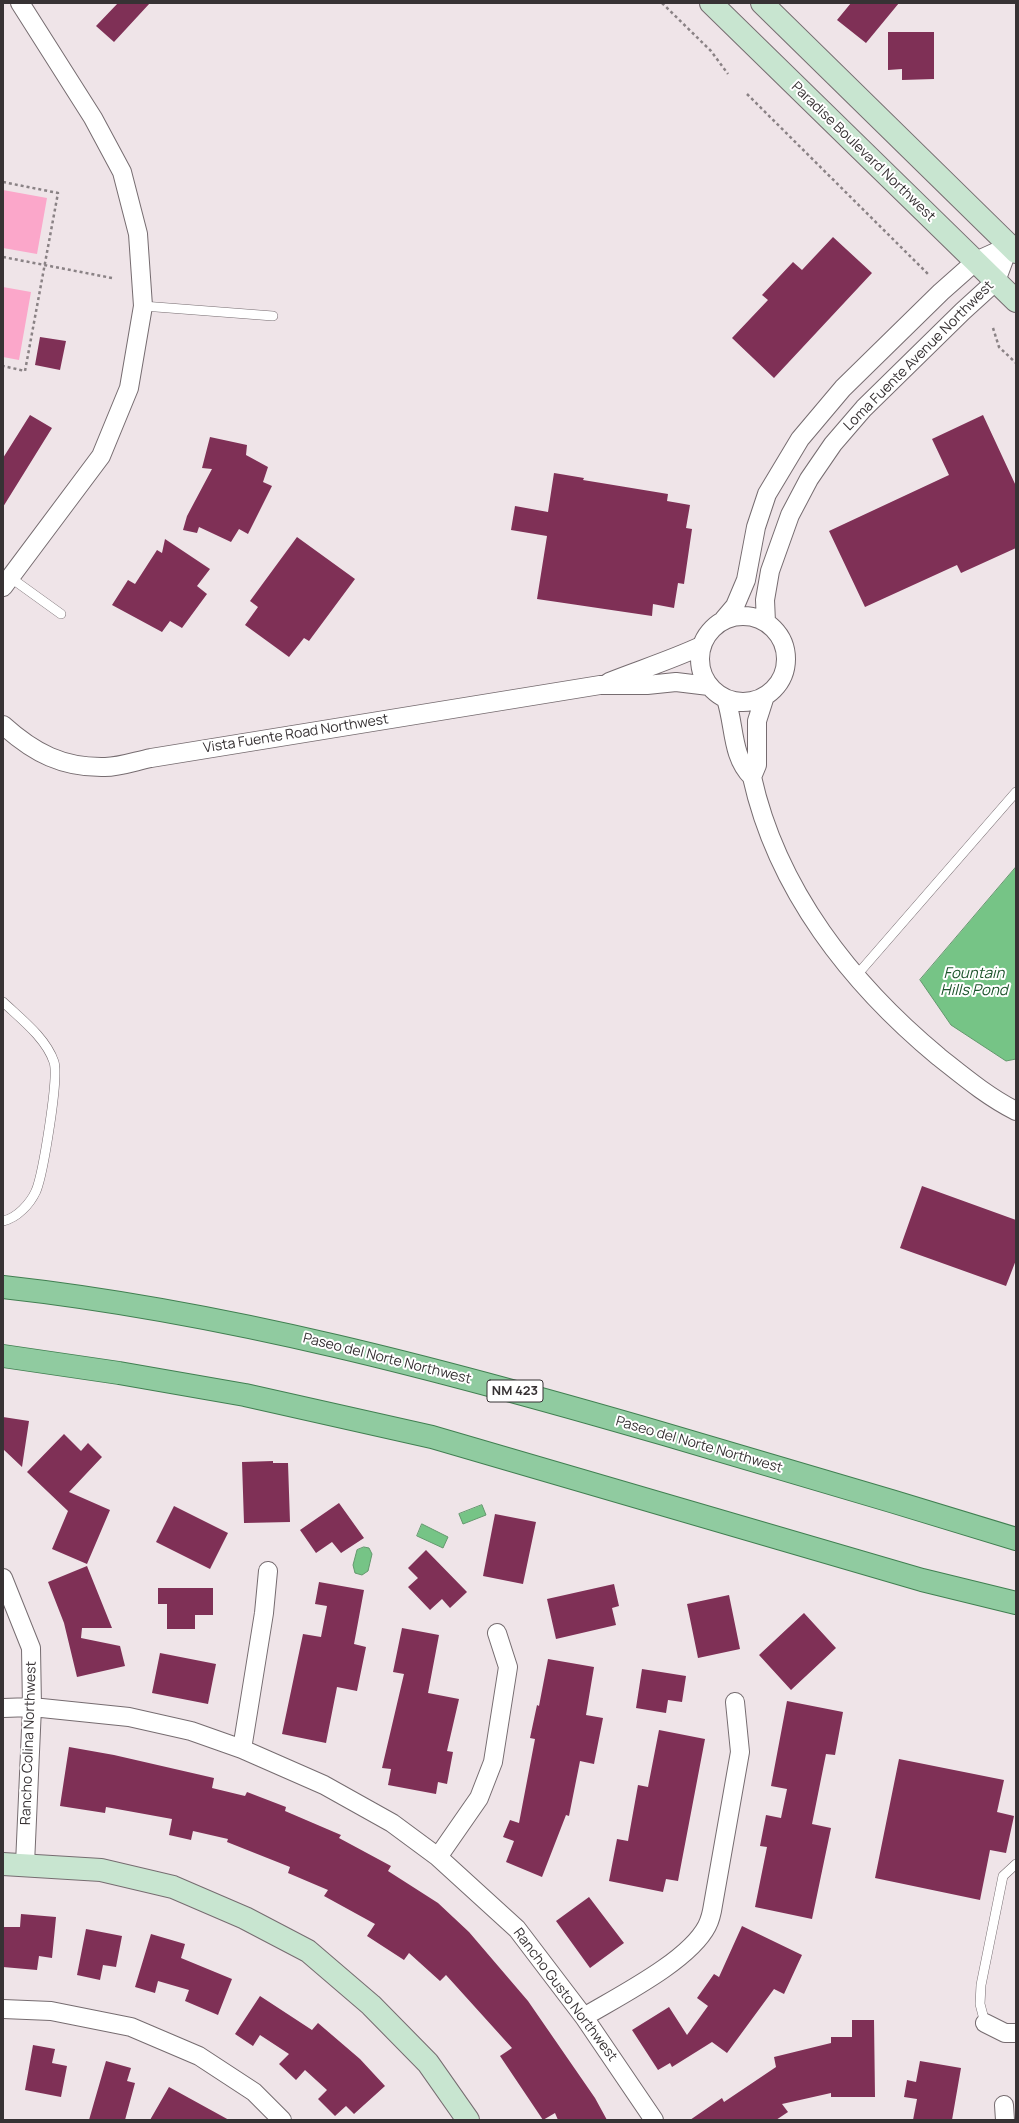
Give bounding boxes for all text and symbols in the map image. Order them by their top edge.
street label: Paradise Boulevard Northwest [788,79,938,225]
street label: Loma Fuente Avenue Northwest [841,278,997,434]
street label: Vista Fuente Road Northwest [202,711,390,757]
water label: Fountain Hills Pond [940,965,1008,1000]
street label: Paseo del Norte Northwest [301,1330,473,1388]
road number: NM 423 [487,1380,543,1402]
street label: Paseo del Norte Northwest [614,1413,784,1477]
street label: Rancho Colina Northwest [18,1661,40,1825]
street label: Rancho Gusto Northwest [509,1925,621,2065]

